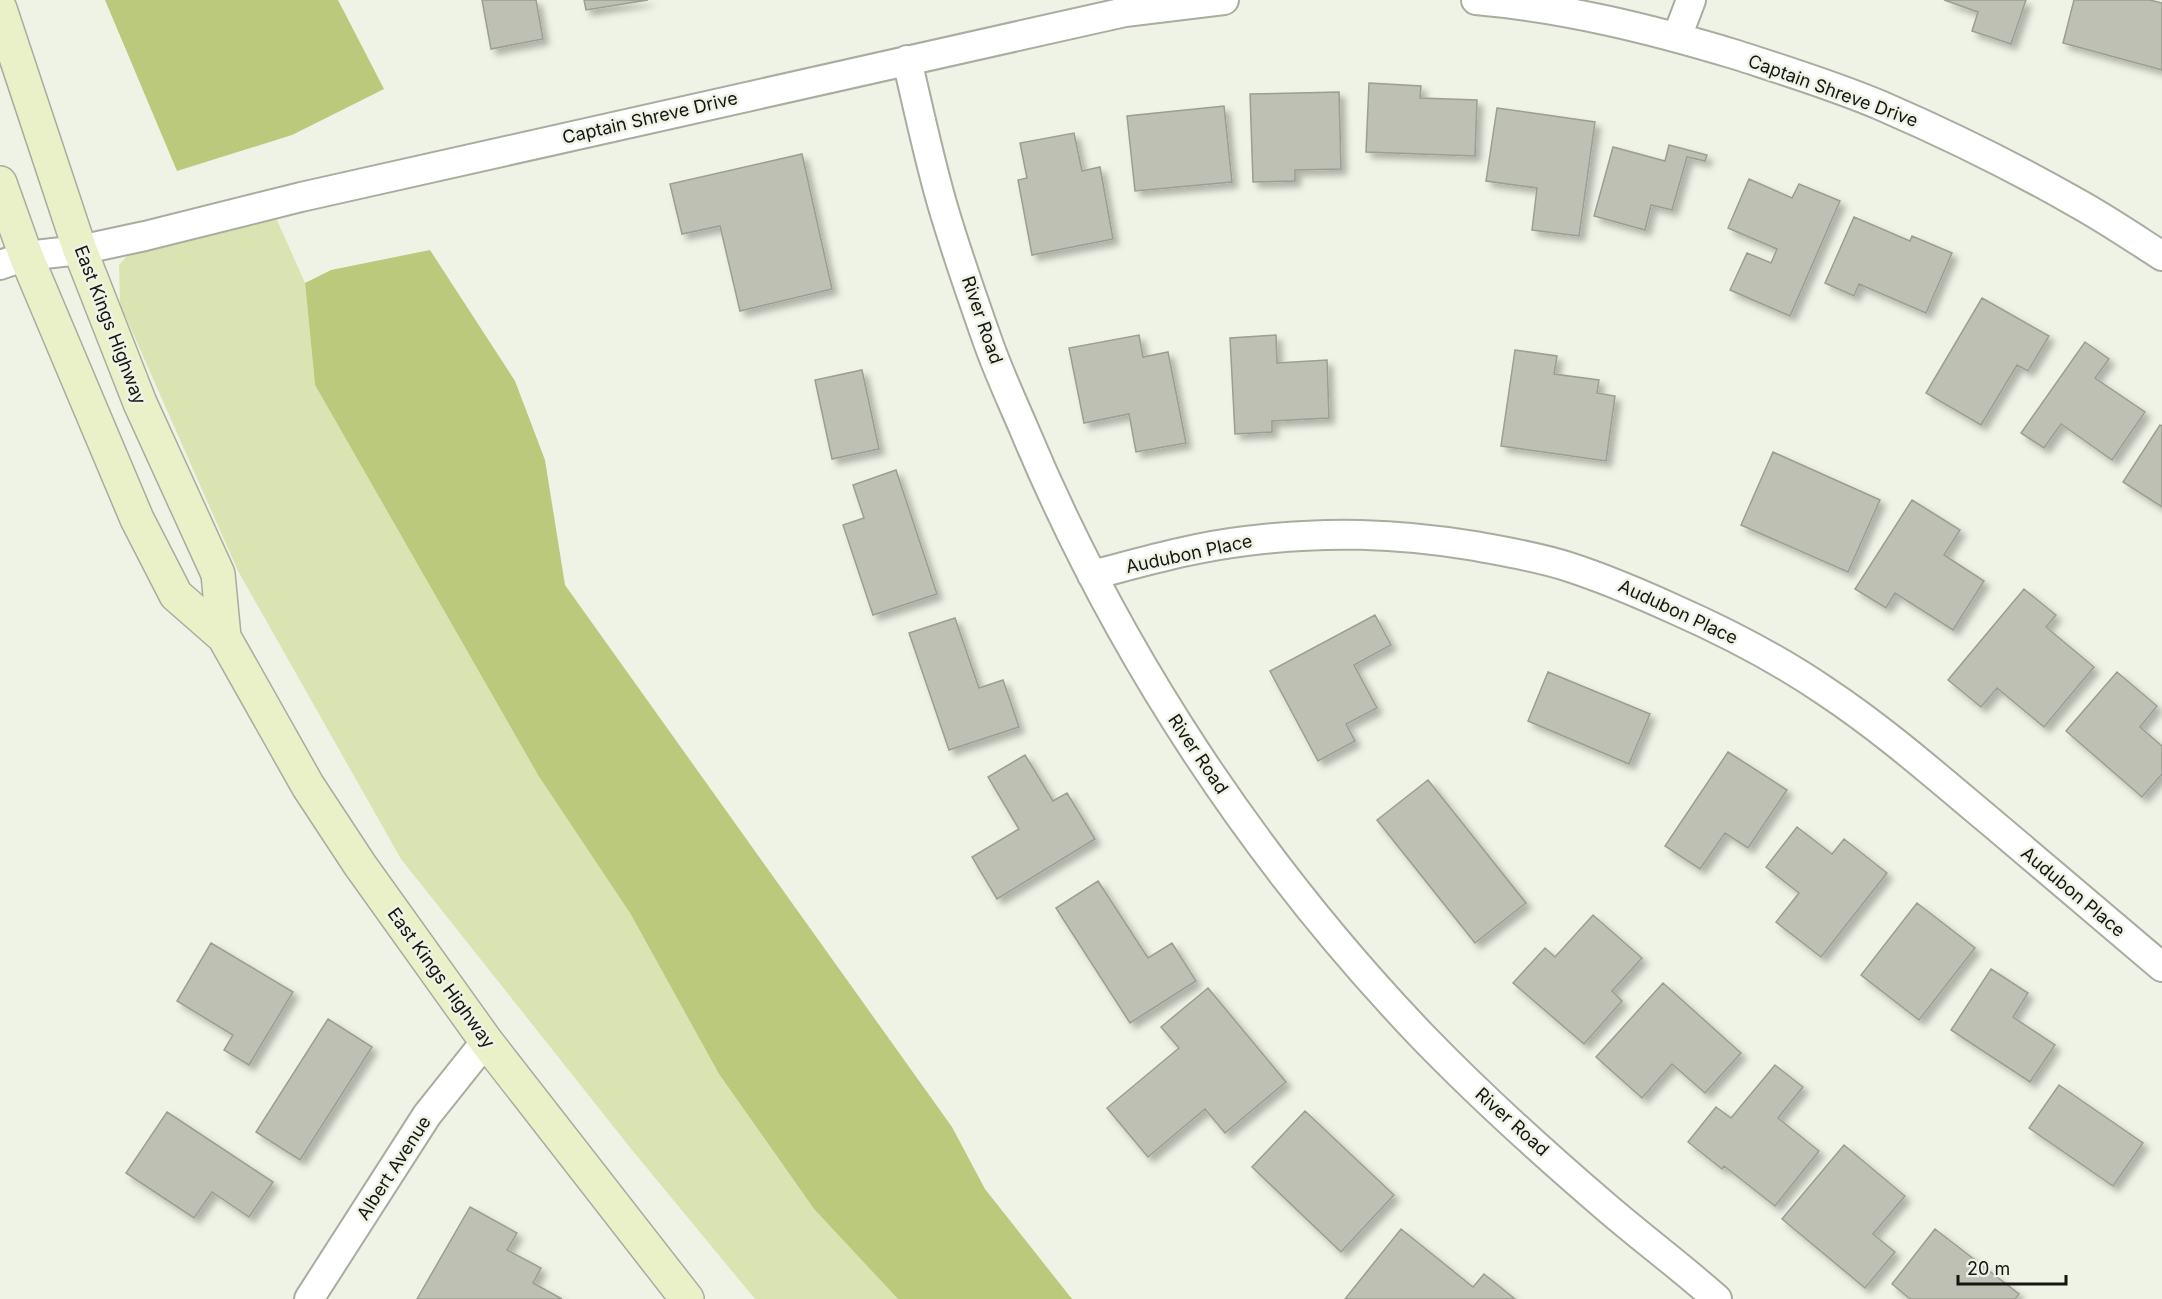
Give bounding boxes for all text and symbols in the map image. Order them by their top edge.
street label: Captain Shreve Drive [1745,50,1921,131]
street label: Captain Shreve Drive [560,87,740,148]
street label: East Kings Highway [70,242,150,407]
street label: River Road [958,273,1007,366]
street label: Audubon Place [1124,530,1254,577]
street label: Audubon Place [1615,575,1741,648]
street label: River Road [1164,710,1233,798]
street label: Audubon Place [2017,842,2129,941]
street label: East Kings Highway [383,903,499,1052]
street label: River Road [1471,1083,1553,1160]
street label: Albert Avenue [352,1112,435,1224]
scale bar [1958,1248,2066,1286]
text: 20 m [1967,1258,2010,1279]

